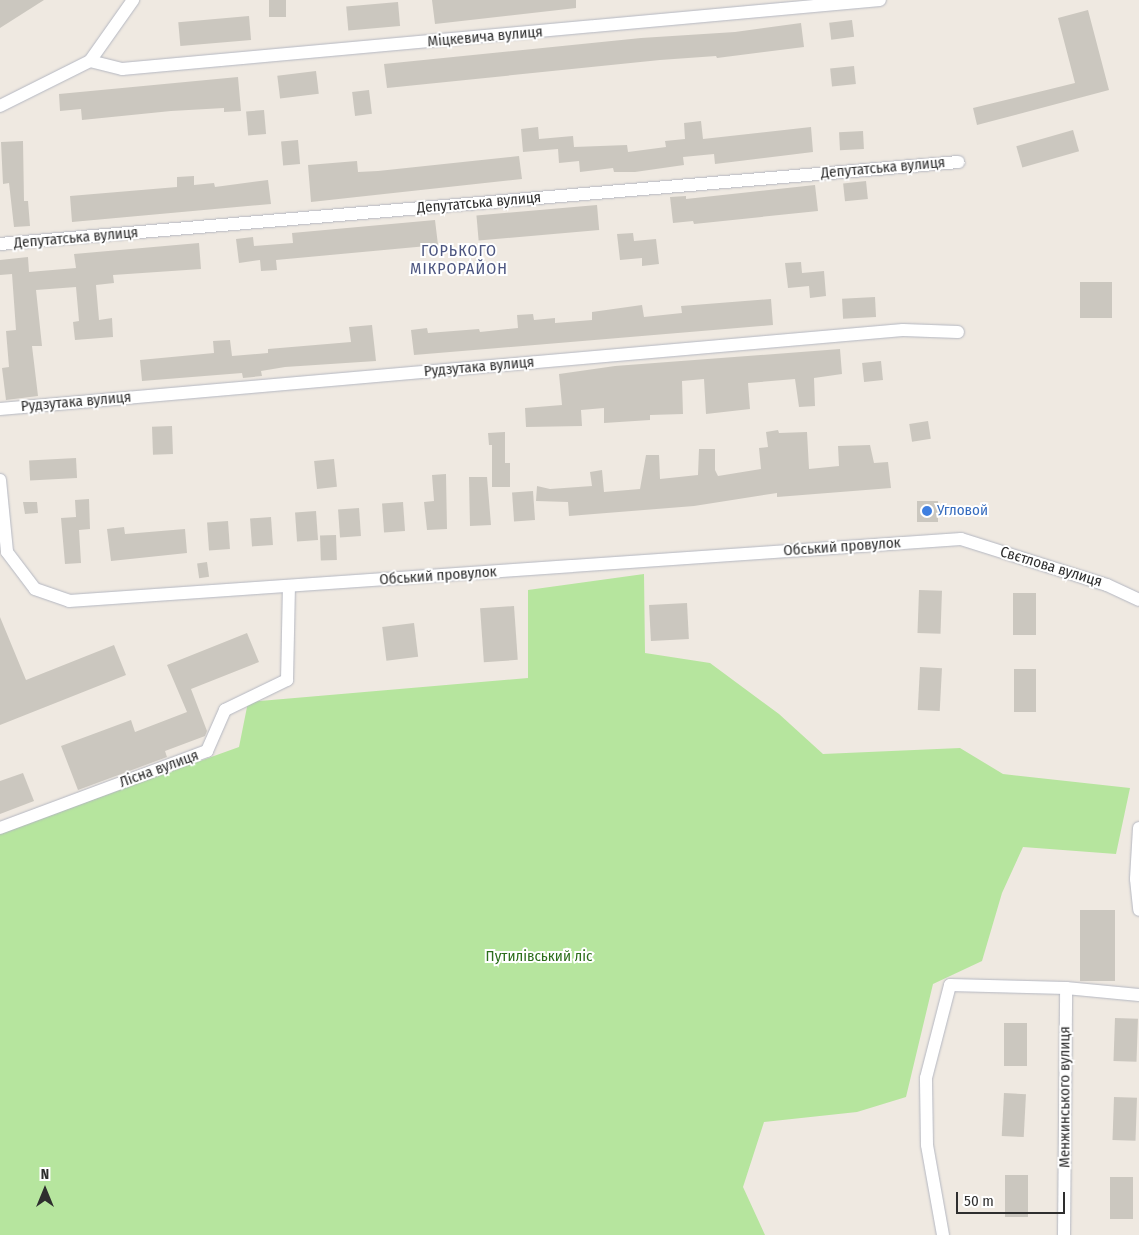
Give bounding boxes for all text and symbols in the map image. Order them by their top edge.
street label: Міцкевича вулиця [427,23,543,51]
street label: Депутатська вулиця [820,154,946,182]
street label: Депутатська вулиця [416,189,542,217]
street label: Депутатська вулиця [13,224,139,252]
district label: ГОРЬКОГО МІКРОРАЙОН [409,241,509,279]
street label: Рудзутака вулиця [423,353,535,381]
street label: Рудзутака вулиця [20,388,132,416]
place label: Угловой [937,502,988,520]
marker: Угловой [921,505,933,517]
street label: Обський провулок [783,534,901,560]
street label: Свєтлова вулиця [998,543,1104,591]
street label: Обський провулок [379,563,497,589]
street label: Лісна вулиця [117,746,201,792]
park label: Путилівський ліс [486,948,592,966]
street label: Менжинського вулиця [1056,1026,1074,1168]
north arrow [20,1165,70,1215]
text: N [41,1166,49,1183]
scale bar [959,1182,1068,1214]
text: 50 m [964,1192,994,1210]

